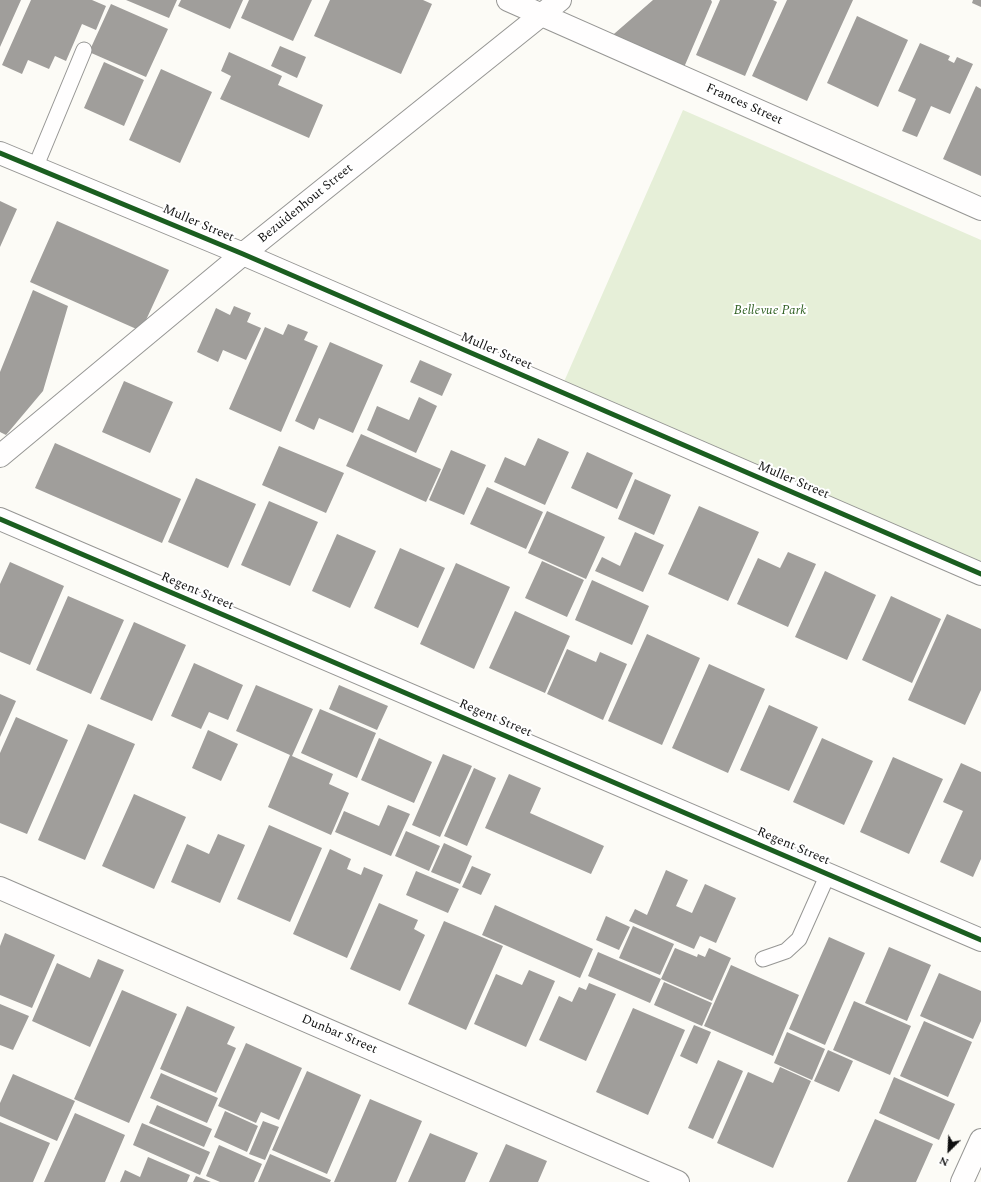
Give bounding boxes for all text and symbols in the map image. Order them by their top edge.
street label: Frances Street [703,81,785,129]
street label: Bezuidenhout Street [255,161,357,247]
street label: Muller Street [160,202,236,246]
park label: Bellevue Park [734,303,806,319]
street label: Muller Street [458,330,534,374]
street label: Muller Street [755,459,831,503]
street label: Regent Street [158,570,236,614]
street label: Regent Street [456,697,534,741]
street label: Regent Street [754,825,832,869]
street label: Dunbar Street [299,1012,379,1058]
north arrow [929,1130,969,1170]
text: N [936,1152,951,1171]

